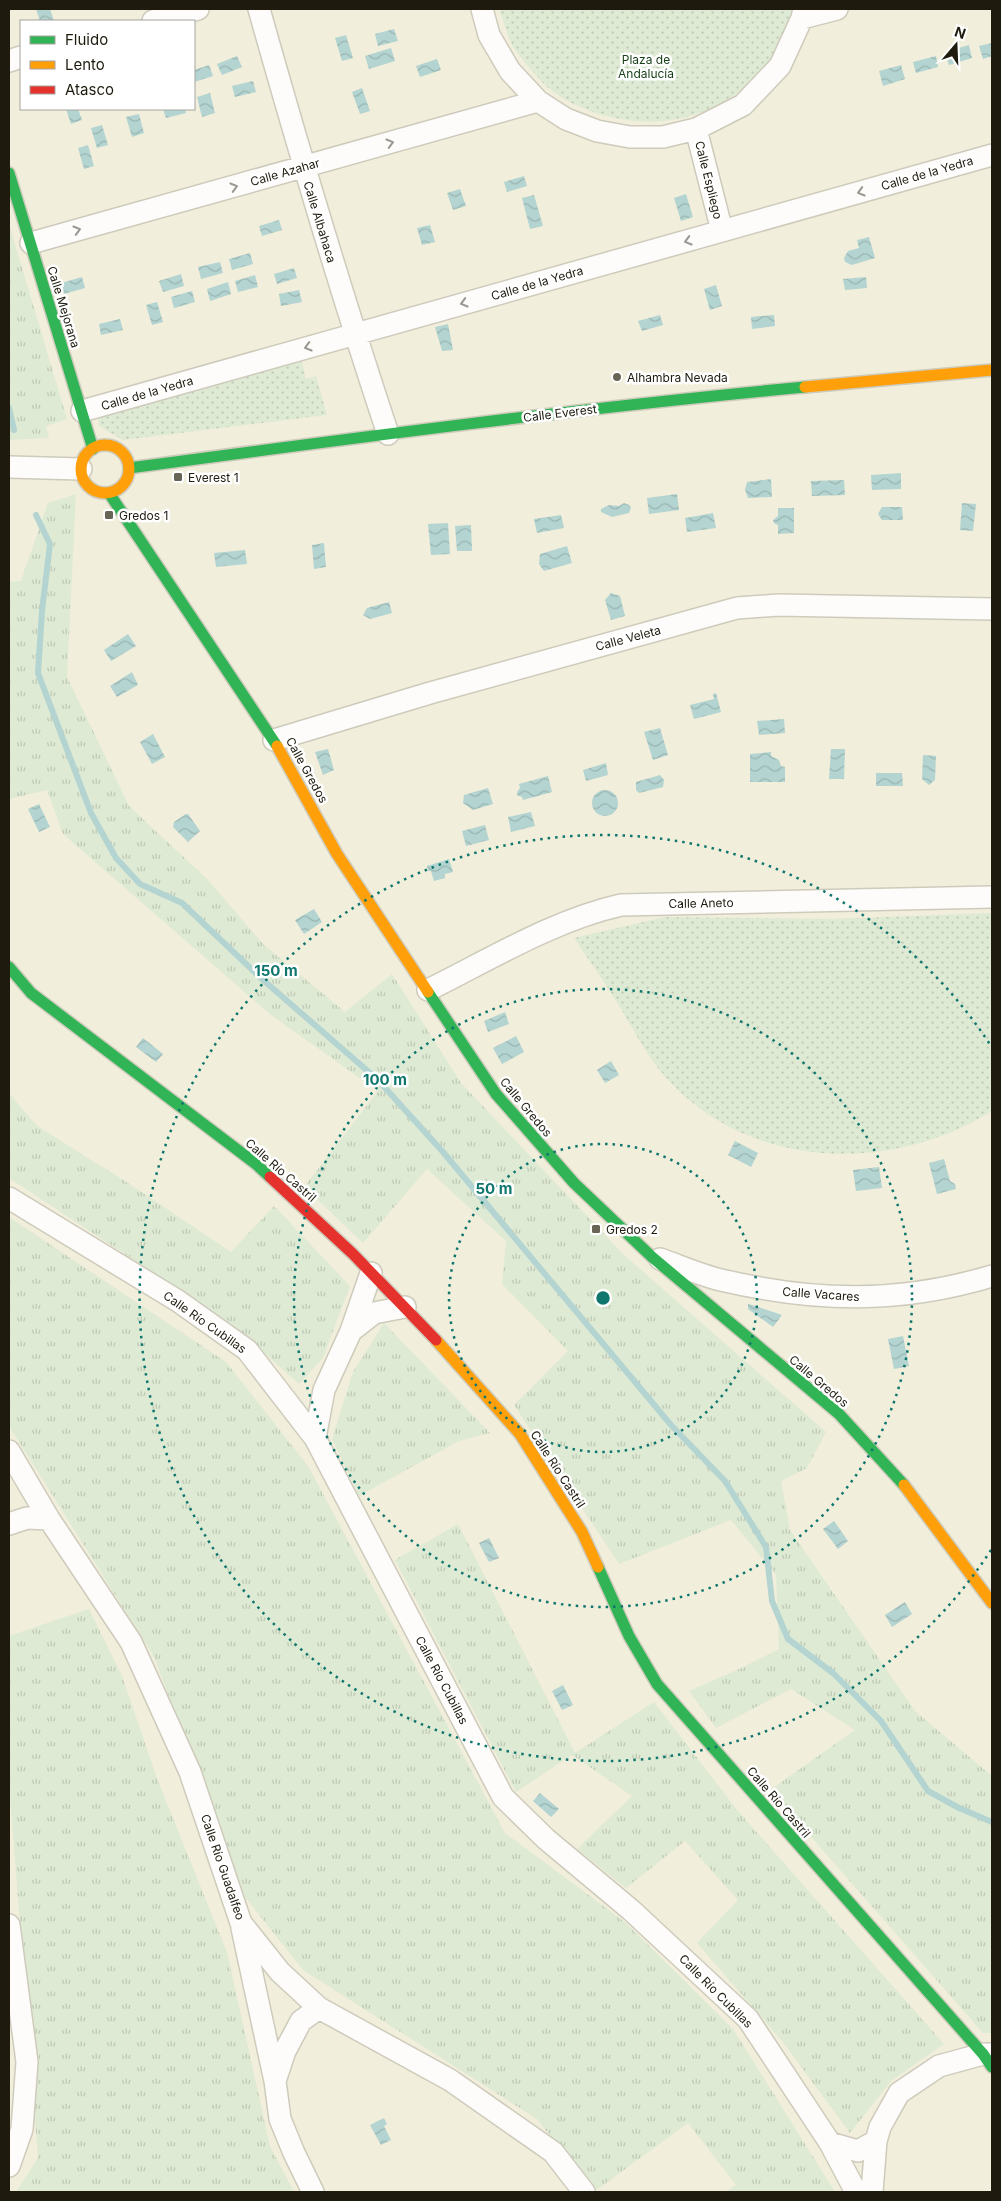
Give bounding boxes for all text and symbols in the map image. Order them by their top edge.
legend [20,20,195,110]
north arrow [931,20,981,70]
text: N [953,22,968,42]
text: Fluido [65,30,108,49]
park label: Plaza de Andalucía [618,52,674,81]
text: Lento [65,55,105,74]
text: Atasco [65,80,114,99]
one-way arrow [386,138,394,148]
street label: Calle Espliego [692,139,726,221]
street label: Calle de la Yedra [879,153,975,193]
street label: Calle Azahar [248,155,322,189]
street label: Calle Albahaca [300,179,340,265]
one-way arrow [229,182,238,192]
one-way arrow [857,186,866,197]
one-way arrow [73,226,81,236]
one-way arrow [684,235,692,245]
street label: Calle de la Yedra [489,263,585,303]
street label: Calle Mejorana [44,264,84,350]
one-way arrow [460,298,469,308]
one-way arrow [304,342,312,352]
place label: Alhambra Nevada [627,370,728,385]
marker: Alhambra Nevada [611,371,623,383]
street label: Calle de la Yedra [99,373,195,413]
street label: Calle Everest [522,401,598,425]
place label: Everest 1 [188,470,239,485]
marker: Everest 1 [172,471,184,483]
place label: Gredos 1 [119,508,168,523]
marker: Gredos 1 [103,509,115,521]
street label: Calle Veleta [594,622,662,654]
street label: Calle Gredos [283,735,331,805]
street label: Calle Aneto [668,895,734,911]
text: 150 m [254,961,298,980]
text: 100 m [363,1070,407,1089]
street label: Calle Gredos [497,1074,555,1140]
street label: Calle Río Castril [242,1135,320,1205]
text: 50 m [476,1179,512,1198]
place label: Gredos 2 [606,1222,658,1237]
marker: Gredos 2 [590,1223,602,1235]
street label: Calle Vacares [782,1284,860,1304]
street label: Calle Río Cubillas [161,1288,249,1356]
centre of rings [594,1289,612,1307]
street label: Calle Gredos [786,1352,852,1410]
street label: Calle Río Castril [527,1428,589,1510]
street label: Calle Río Cubillas [412,1633,472,1727]
street label: Calle Río Castril [744,1763,814,1841]
street label: Calle Río Guadalfeo [198,1812,248,1922]
street label: Calle Río Cubillas [676,1951,756,2031]

